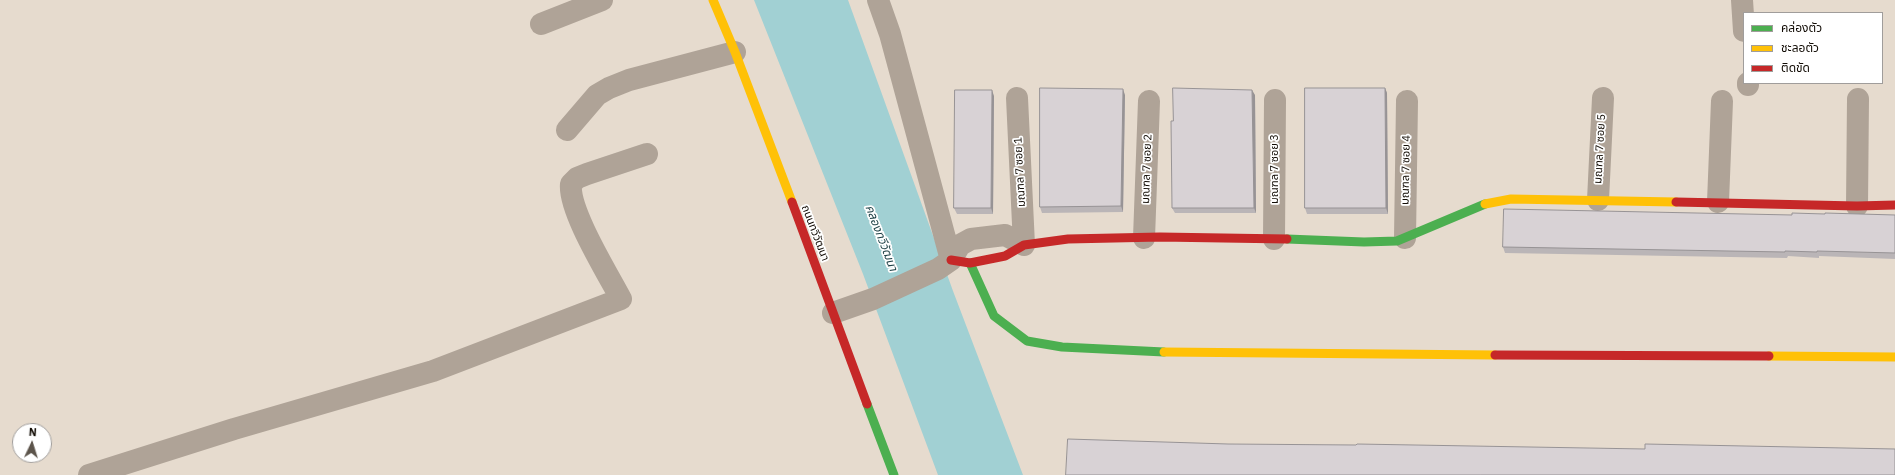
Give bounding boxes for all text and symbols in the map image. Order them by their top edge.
legend [1743,12,1883,84]
text: คล่องตัว [1781,20,1822,35]
text: ชะลอตัว [1781,40,1819,55]
text: ติดขัด [1781,60,1810,75]
street label: มณฑล 7 ซอย 5 [1592,114,1608,184]
street label: มณฑล 7 ซอย 2 [1139,134,1155,204]
street label: มณฑล 7 ซอย 3 [1268,134,1282,204]
street label: มณฑล 7 ซอย 4 [1399,135,1413,205]
street label: มณฑล 7 ซอย 1 [1012,137,1028,207]
street label: ถนนทวีวัฒนา [798,203,832,263]
water label: คลองทวีวัฒนา [862,203,900,273]
north arrow [12,423,52,463]
text: N [28,425,37,439]

